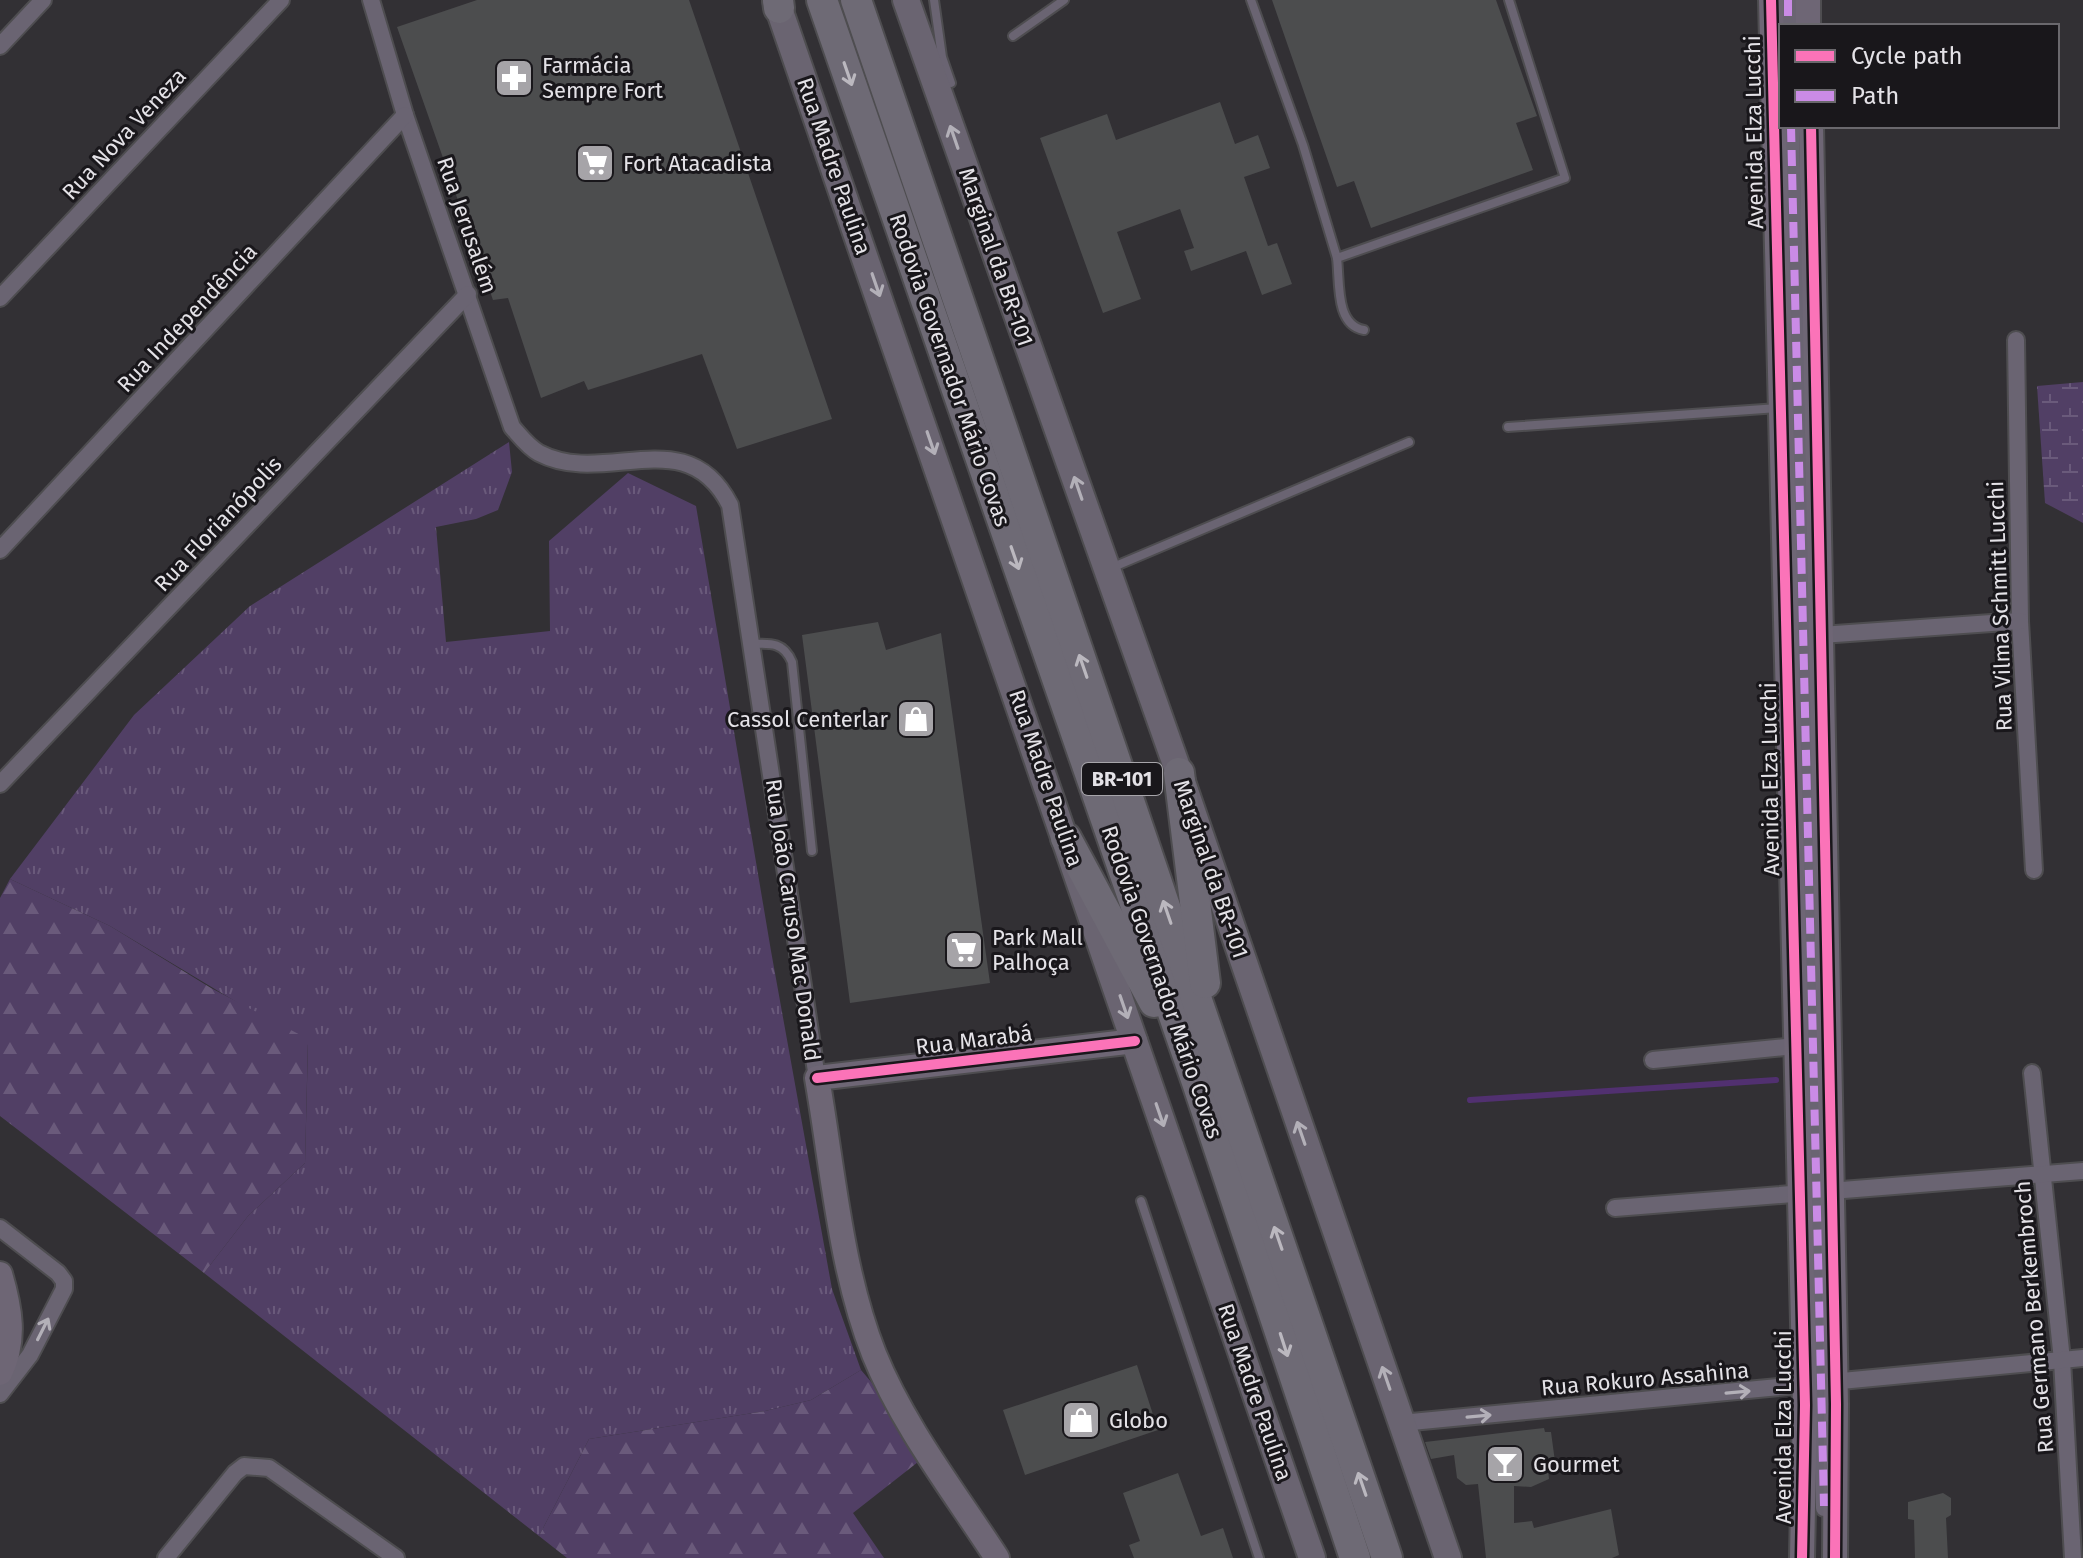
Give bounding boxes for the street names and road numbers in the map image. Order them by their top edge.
street label: Avenida Elza Lucchi [1739,35,1769,229]
street label: Rua Nova Veneza [56,63,192,205]
street label: Rua Madre Paulina [791,74,877,258]
street label: Rua Jerusalém [431,153,503,297]
street label: Marginal da BR-101 [953,164,1039,350]
street label: Rodovia Governador Mário Covas [884,210,1016,530]
street label: Rua Independência [111,238,263,398]
street label: Rua Florianópolis [148,451,288,597]
street label: Rua Vilma Schmitt Lucchi [1982,480,2018,732]
street label: Avenida Elza Lucchi [1755,682,1785,876]
street label: Rua Madre Paulina [1003,686,1089,870]
road number: BR-101 [1082,763,1162,795]
street label: Marginal da BR-101 [1168,776,1254,962]
street label: Rua João Caruso Mac Donald [760,777,826,1063]
street label: Rodovia Governador Mário Covas [1096,822,1228,1142]
street label: Rua Marabá [914,1019,1034,1061]
street label: Rua Germano Berkembroch [2009,1180,2059,1454]
street label: Rua Madre Paulina [1212,1300,1298,1484]
street label: Avenida Elza Lucchi [1770,1330,1797,1524]
street label: Rua Rokuro Assahina [1540,1356,1750,1402]

